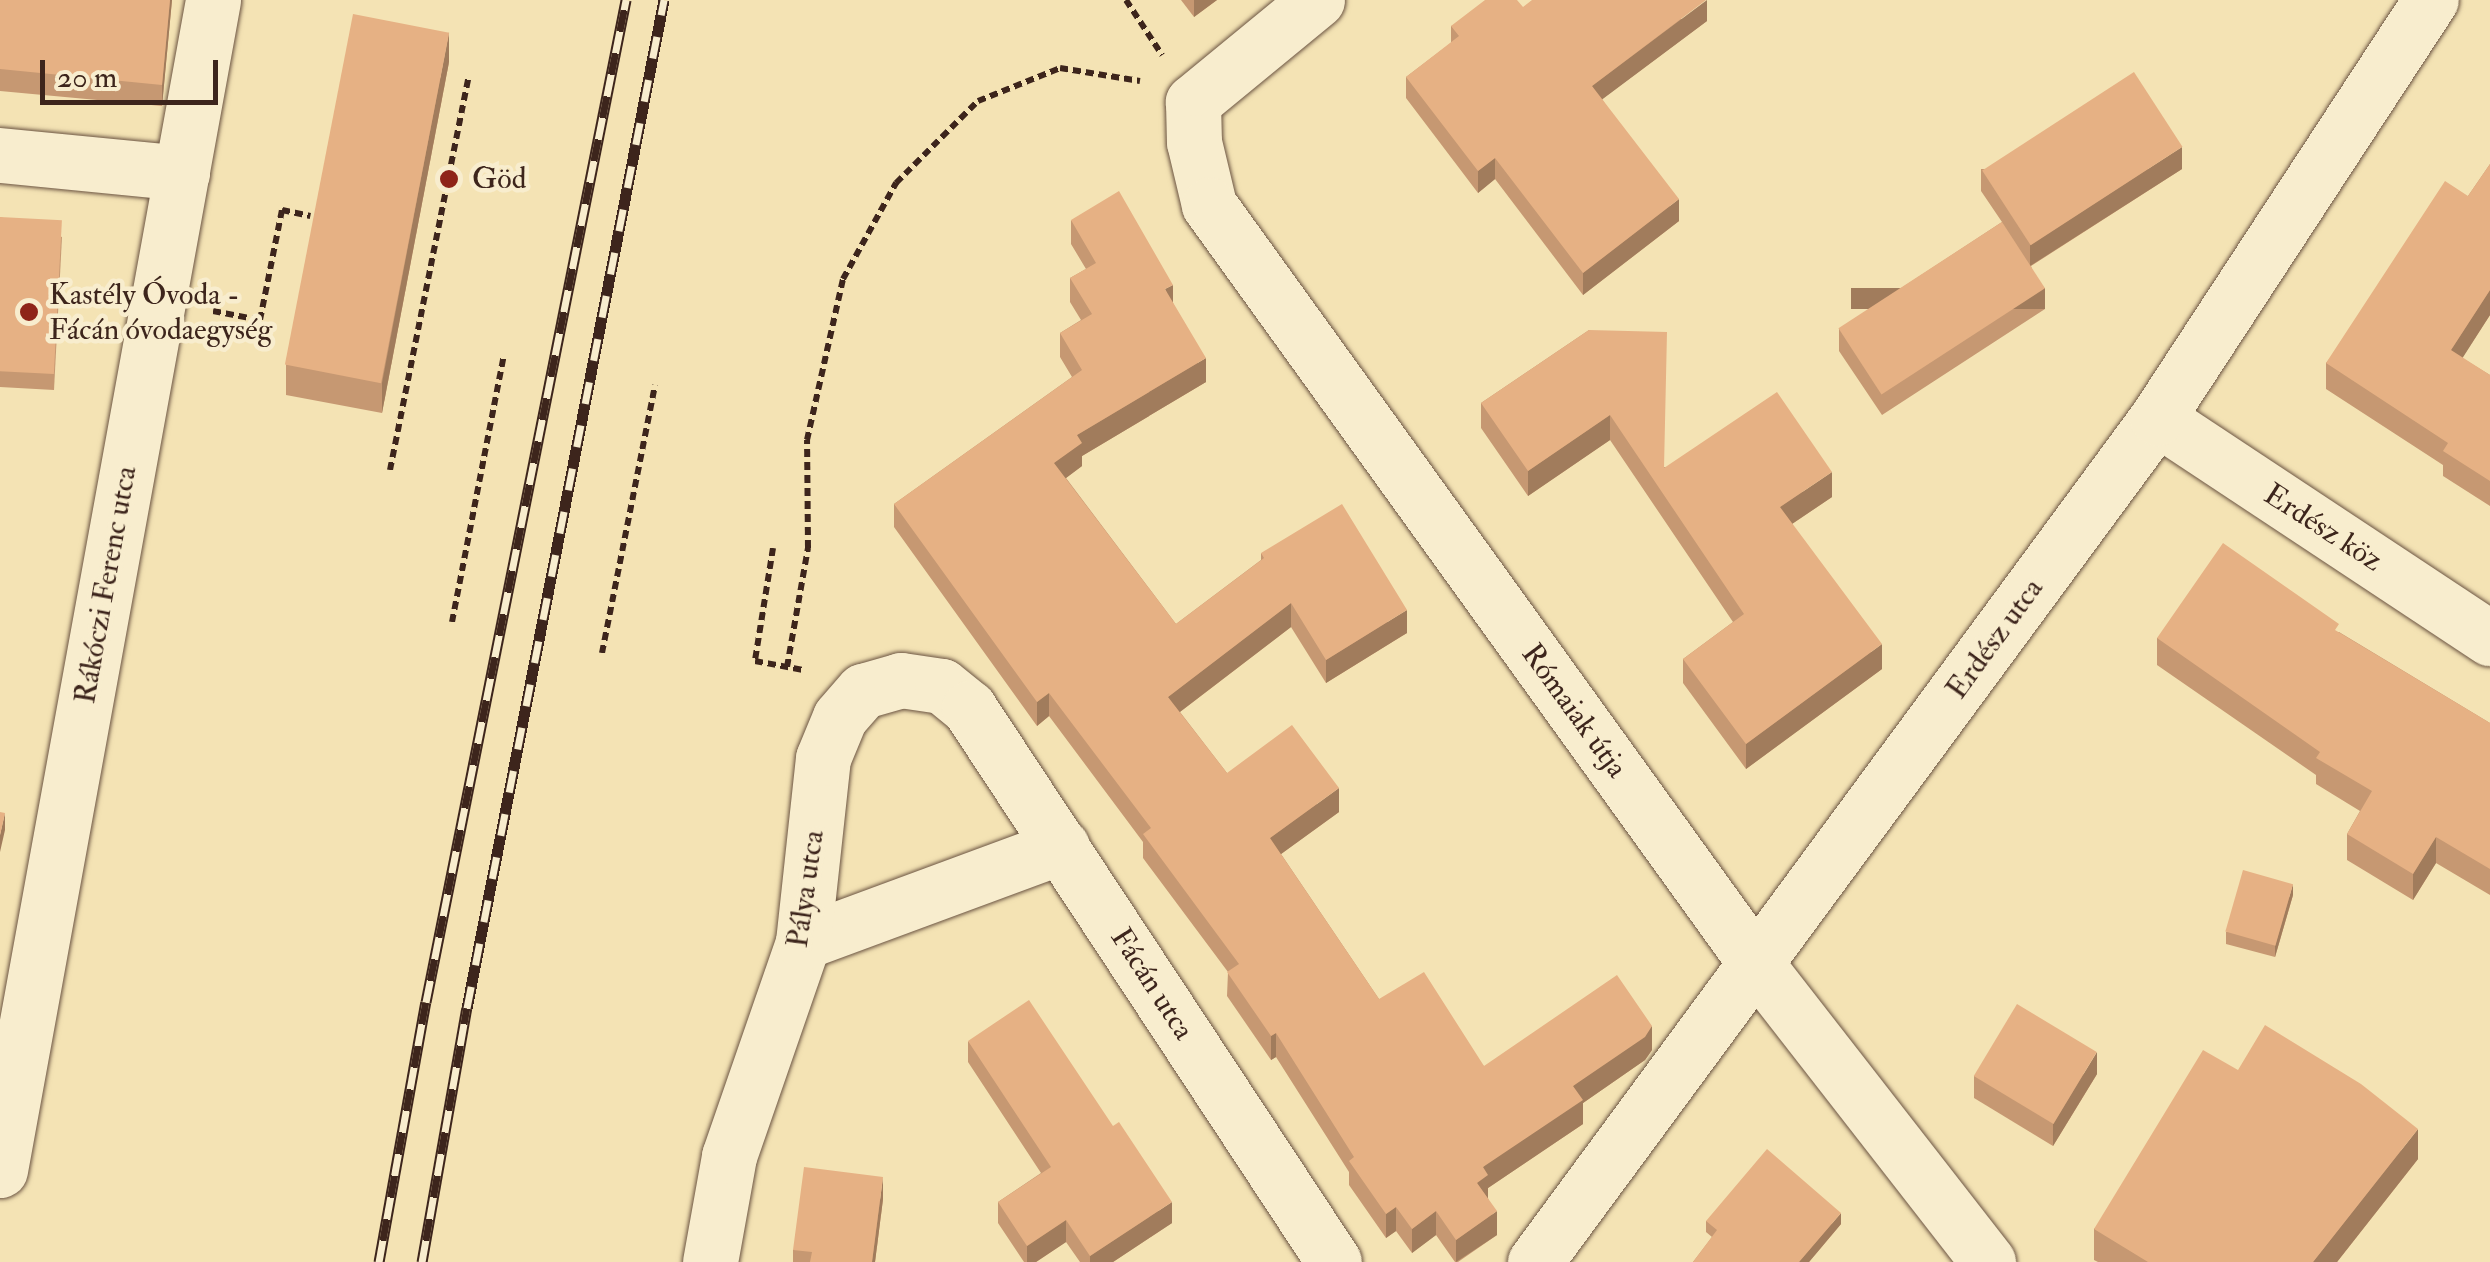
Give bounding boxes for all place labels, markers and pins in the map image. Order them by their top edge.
place label: Göd [472,161,526,197]
marker: Göd [436,166,462,192]
place label: Kastély Óvoda - Fácán óvodaegység [49,277,272,348]
marker: Kastély Óvoda - Fácán óvodaegység [18,301,40,323]

